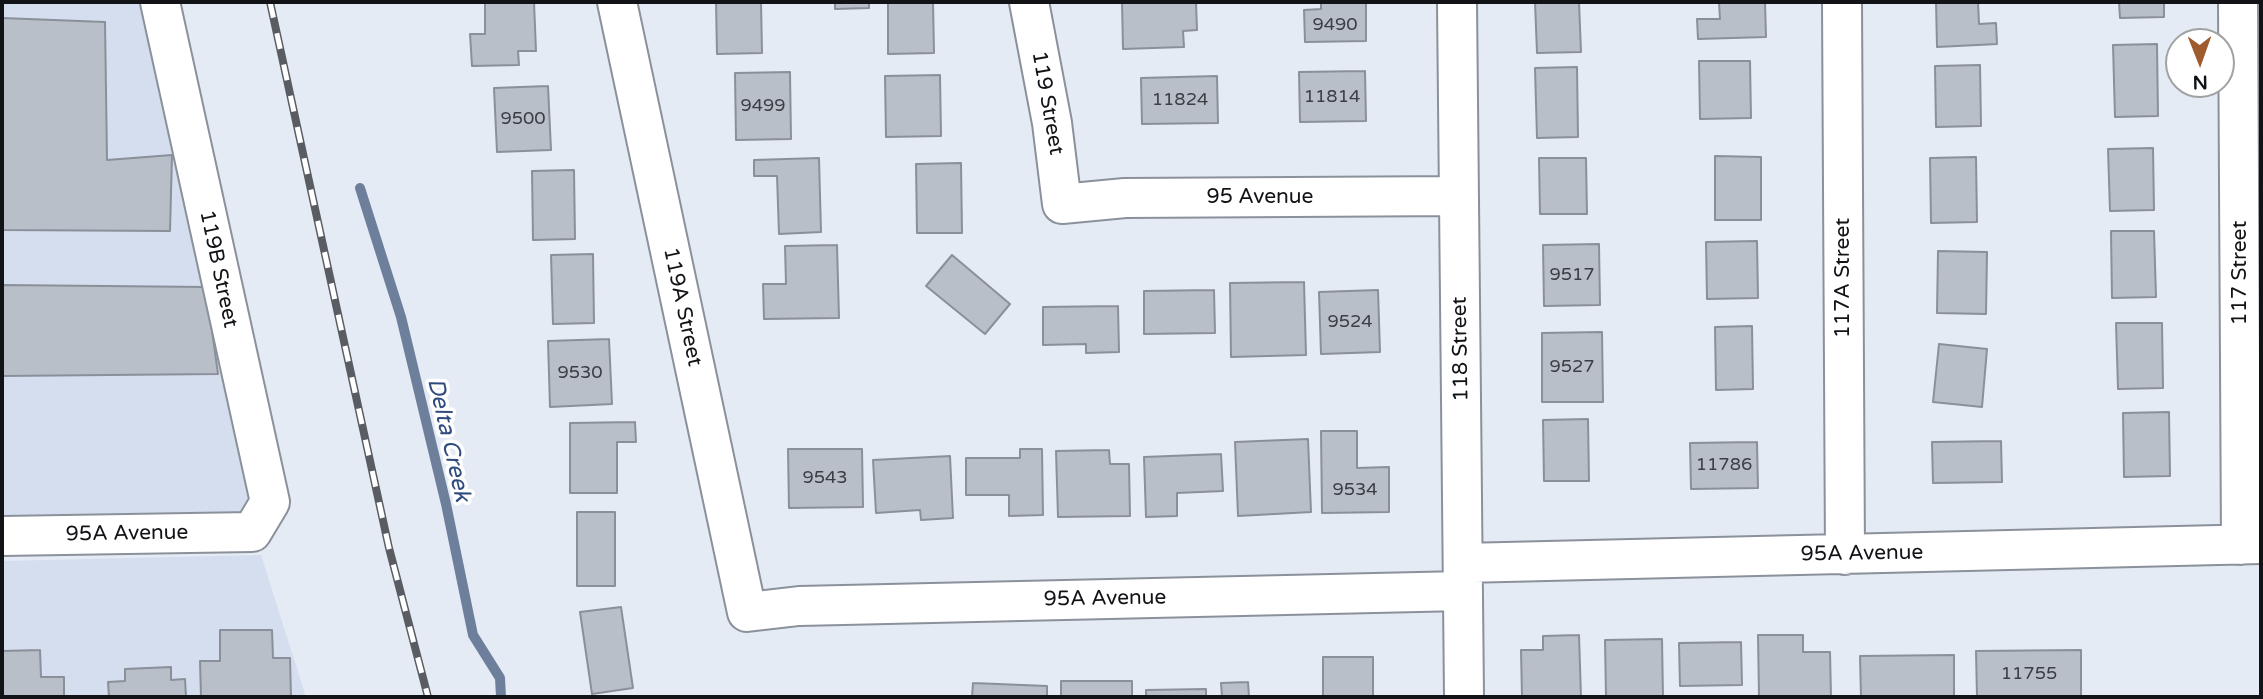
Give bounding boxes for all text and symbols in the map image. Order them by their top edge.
house number: 9490 [1312,14,1358,36]
north arrow [2165,28,2235,98]
street label: 119 Street [1025,49,1069,157]
text: N [2193,71,2208,93]
house number: 11814 [1304,86,1360,108]
house number: 11824 [1152,89,1208,111]
house number: 9499 [740,95,786,117]
house number: 9500 [500,108,546,130]
street label: 95 Avenue [1207,184,1313,210]
street label: 119B Street [193,208,243,330]
street label: 117A Street [1830,218,1856,338]
street label: 117 Street [2227,220,2253,326]
street label: 119A Street [657,245,707,369]
house number: 9517 [1549,264,1595,286]
street label: 118 Street [1447,296,1475,402]
house number: 9524 [1327,311,1373,333]
house number: 9527 [1549,356,1595,378]
house number: 9530 [557,362,603,384]
water label: Delta Creek [420,375,476,505]
house number: 11786 [1696,454,1752,476]
house number: 9543 [802,467,848,489]
house number: 9534 [1332,479,1378,501]
street label: 95A Avenue [65,520,189,548]
street label: 95A Avenue [1800,540,1924,568]
street label: 95A Avenue [1043,585,1167,613]
house number: 11755 [2001,663,2057,685]

